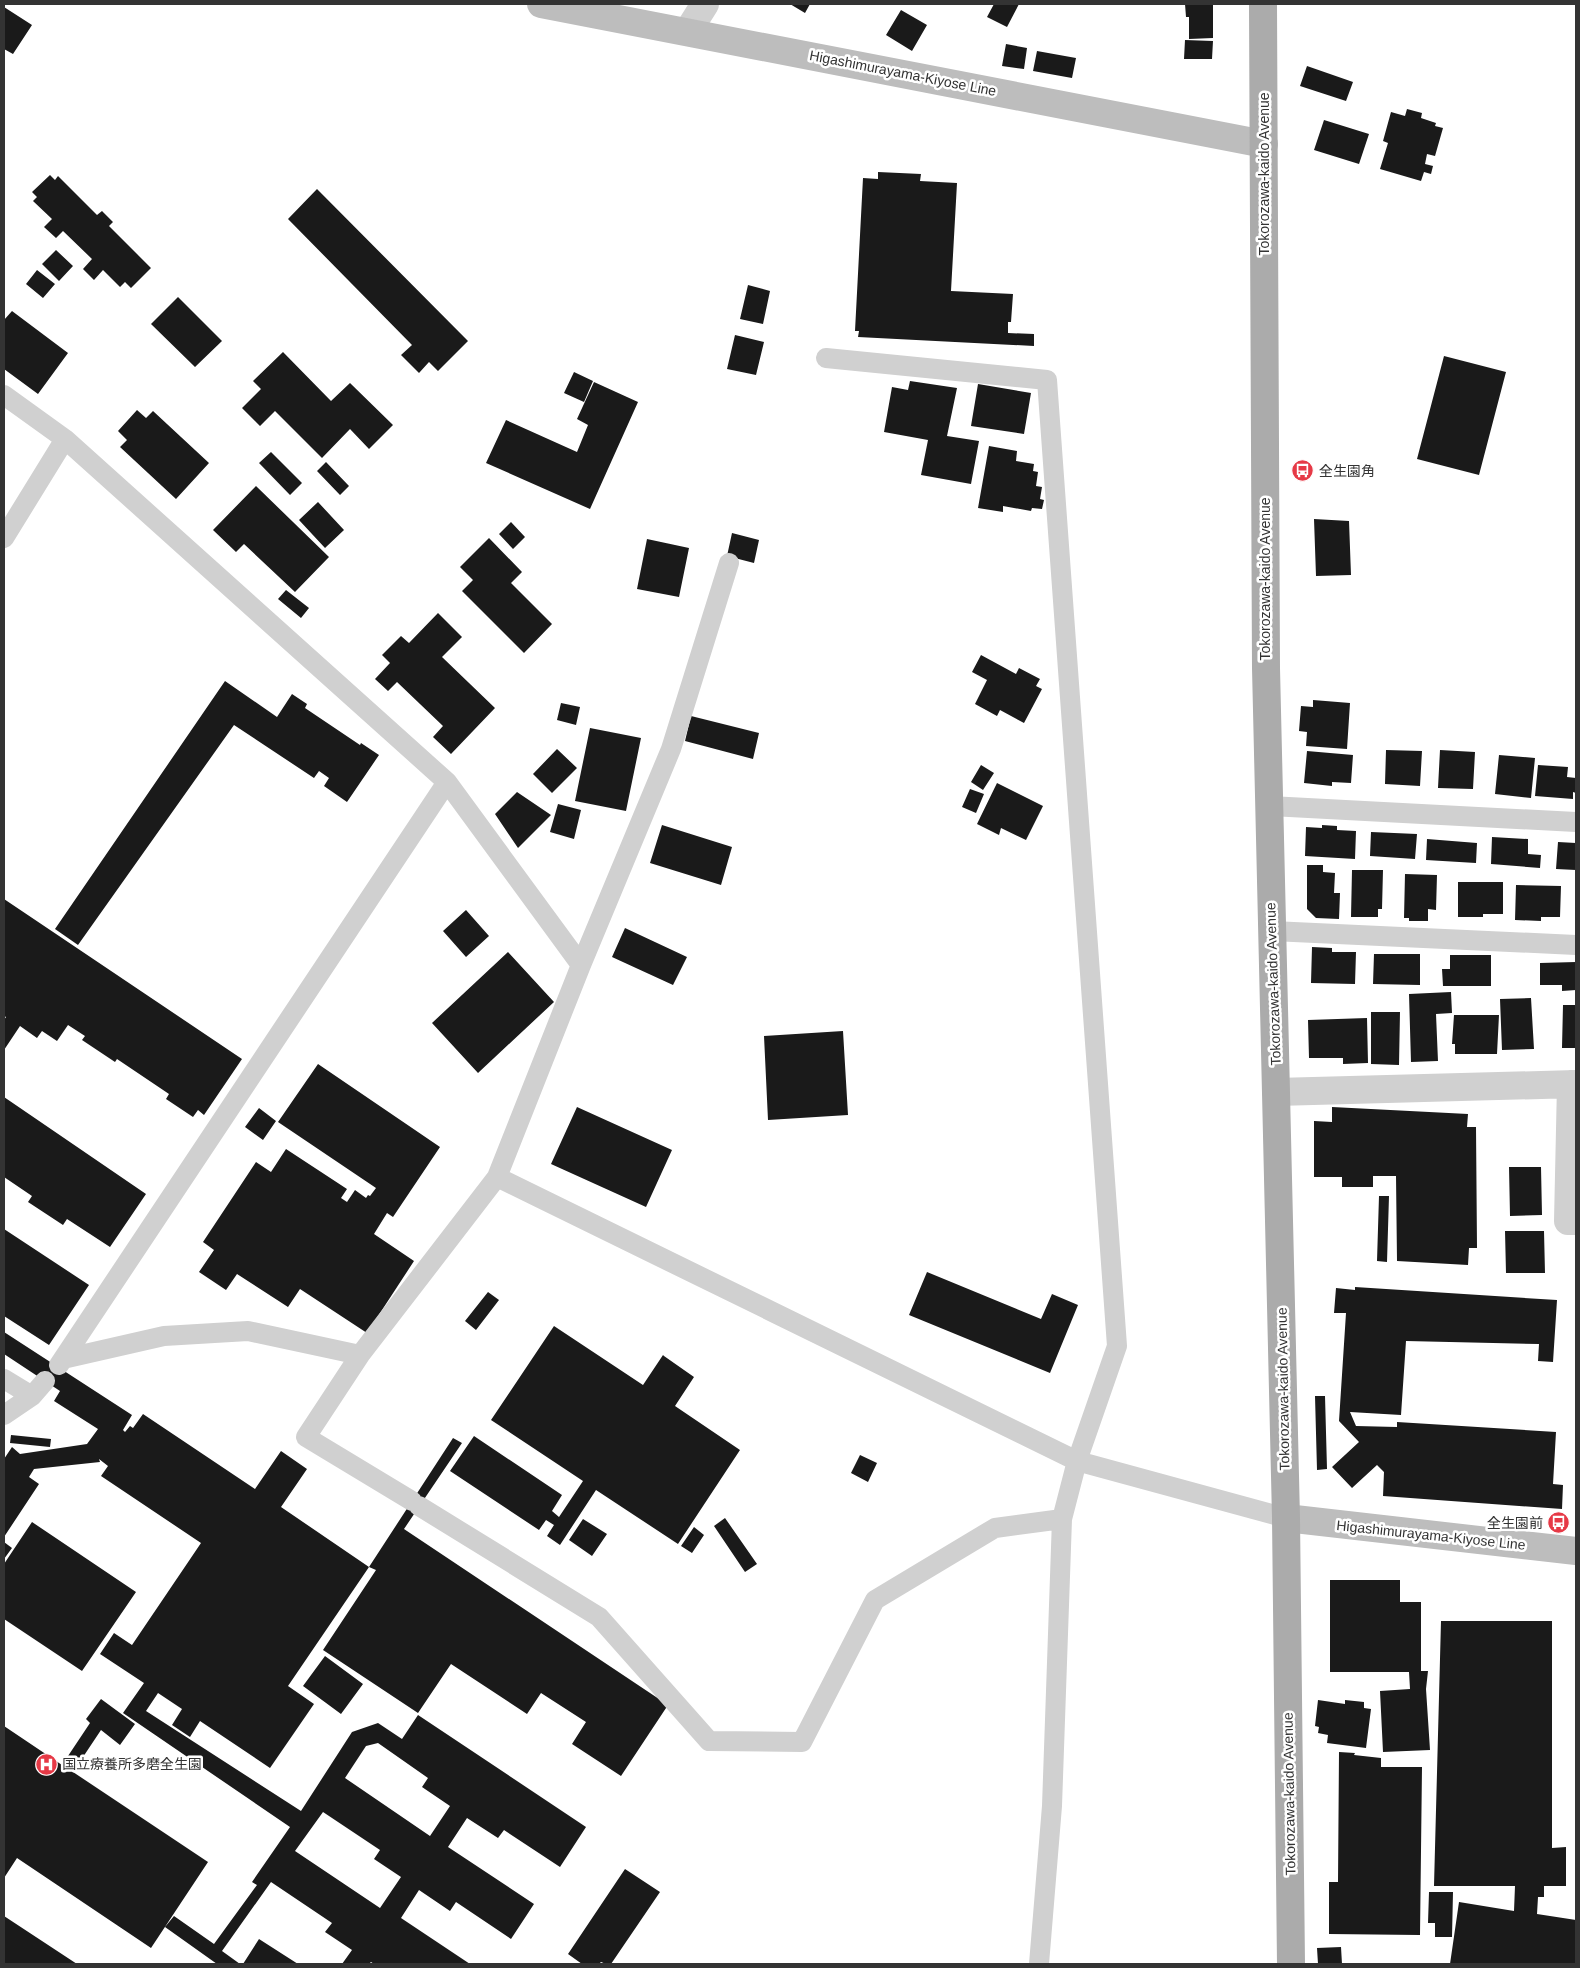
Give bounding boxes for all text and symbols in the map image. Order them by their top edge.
street label: Higashimurayama-Kiyose Line [808,47,998,99]
street label: Tokorozawa-kaido Avenue [1256,92,1272,256]
bus stop icon: 全生園角 [1291,459,1315,483]
place label: 全生園角 [1319,463,1375,479]
street label: Tokorozawa-kaido Avenue [1257,497,1273,661]
street label: Tokorozawa-kaido Avenue [1262,902,1284,1066]
street label: Tokorozawa-kaido Avenue [1274,1307,1292,1471]
bus stop icon: 全生園前 [1547,1511,1571,1535]
place label: 全生園前 [1487,1515,1543,1531]
street label: Higashimurayama-Kiyose Line [1336,1517,1526,1553]
street label: Tokorozawa-kaido Avenue [1280,1712,1298,1876]
hospital icon: 国立療養所多磨全生園 [34,1752,58,1776]
place label: 国立療養所多磨全生園 [62,1756,202,1772]

